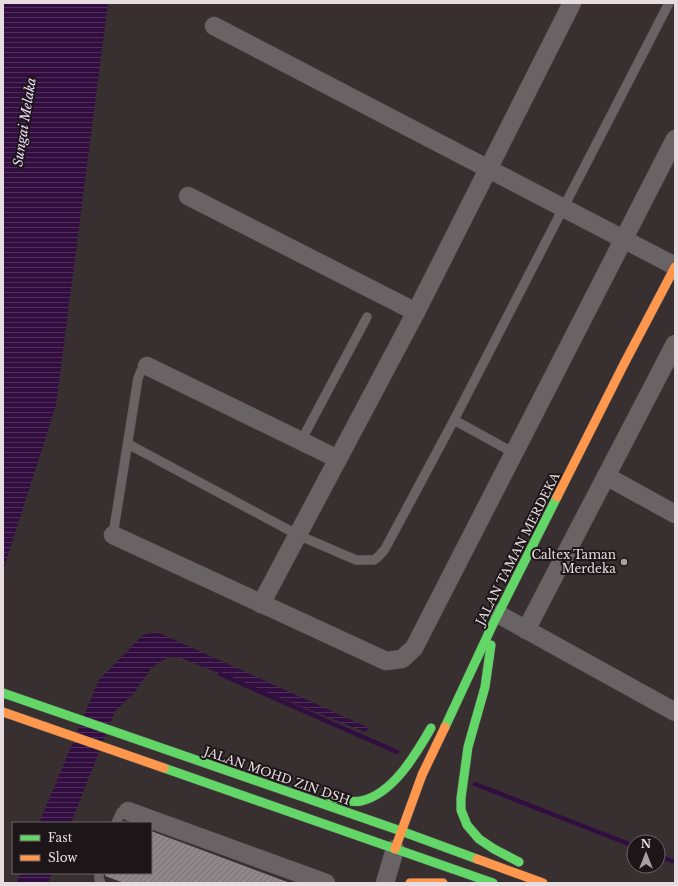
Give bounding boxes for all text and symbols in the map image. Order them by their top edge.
water label: Sungai Melaka [9,76,40,168]
street label: JALAN TAMAN MERDEKA [472,469,563,629]
place label: Caltex Taman Merdeka [531,547,616,576]
marker: Caltex Taman Merdeka [619,557,629,567]
street label: JALAN MOHD ZIN DSH [200,743,352,808]
legend [12,822,152,874]
text: Fast [48,830,73,845]
north arrow [626,834,666,874]
text: N [641,837,652,851]
text: Slow [48,850,78,865]

